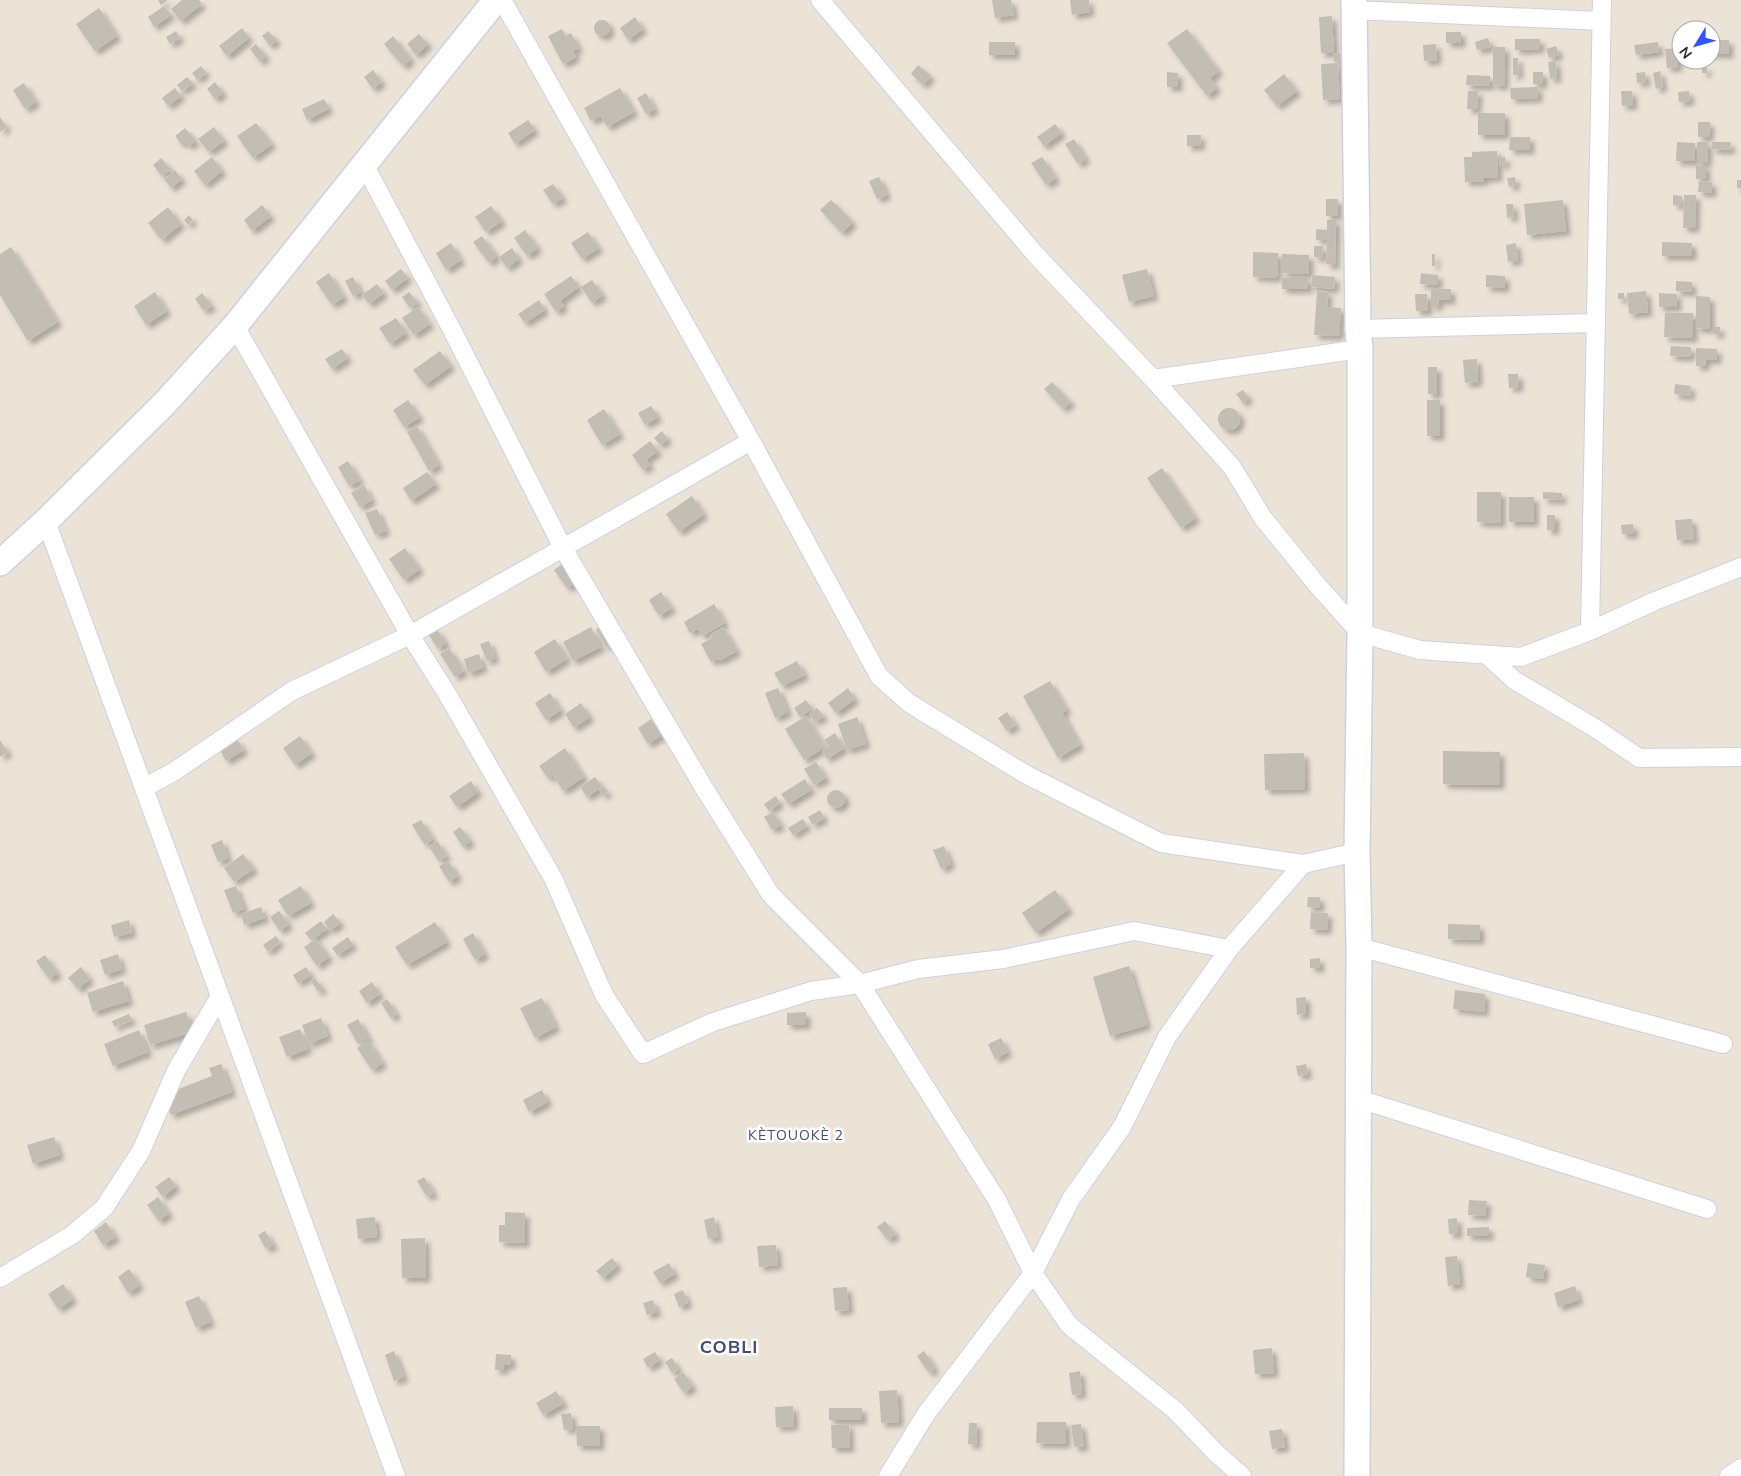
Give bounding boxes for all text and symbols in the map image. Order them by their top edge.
north arrow [1671,20,1721,70]
text: N [1675,43,1696,62]
district label: KÈTOUOKÈ 2 [748,1126,844,1144]
district label: COBLI [700,1335,758,1358]

